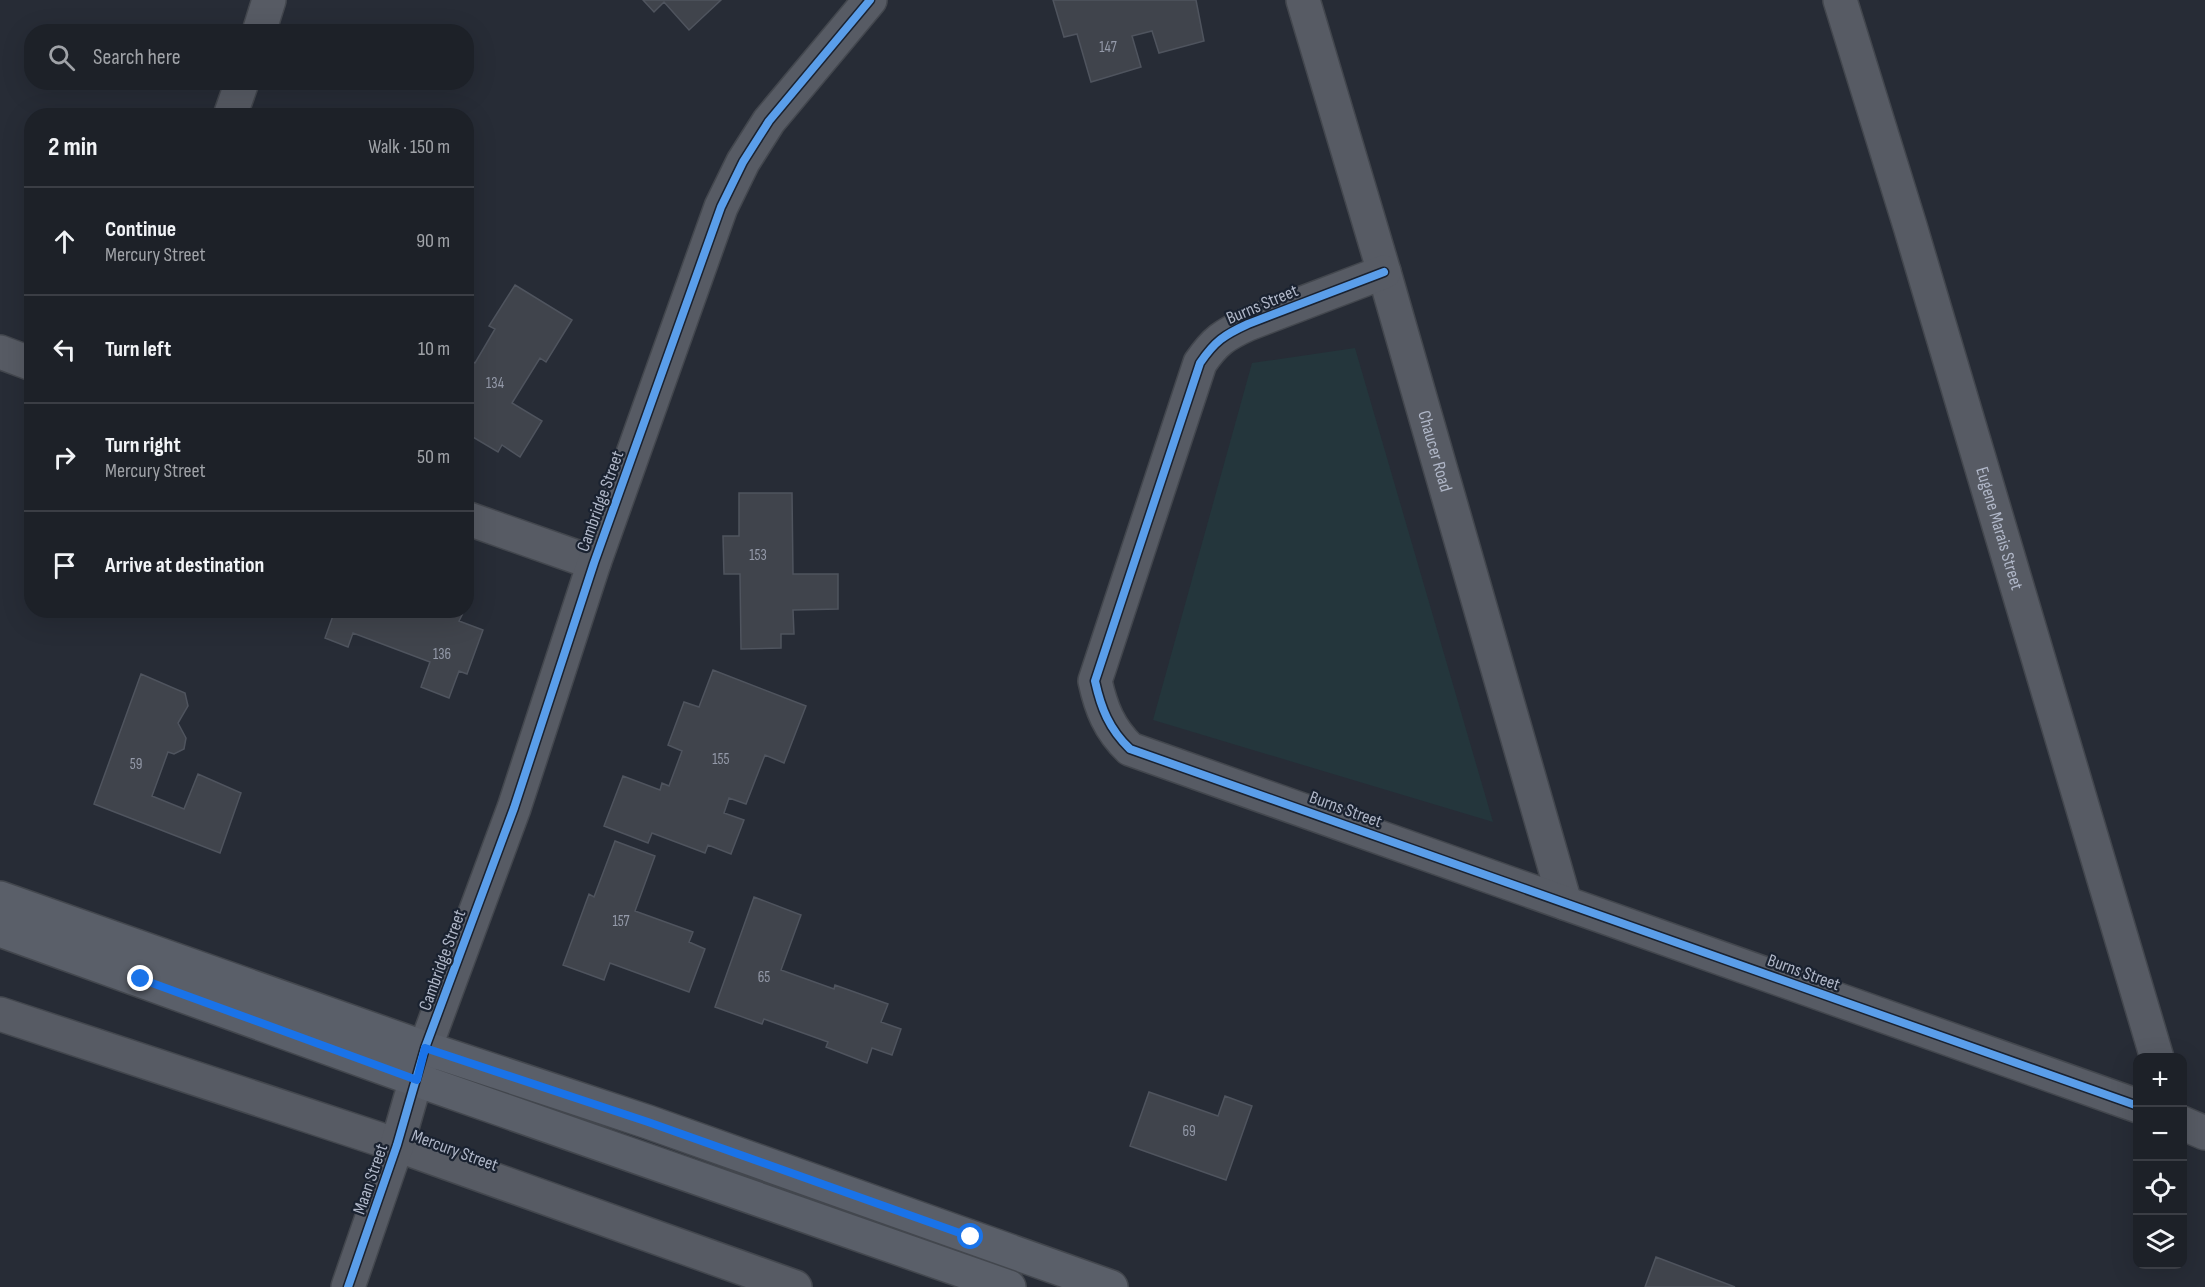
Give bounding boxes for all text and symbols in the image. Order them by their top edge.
search box [24,24,474,90]
house number: 147 [1099,38,1117,57]
icon: search [45,41,78,74]
text: Search here [93,44,180,71]
text: 2 min [48,132,98,163]
text: Walk · 150 m [368,135,450,159]
text: Continue [105,216,176,243]
icon: ahead [48,225,81,258]
text: 90 m [416,229,450,253]
text: Mercury Street [105,243,206,267]
street label: Burns Street [1223,280,1302,329]
icon: left [48,333,81,366]
text: Turn left [105,336,171,363]
text: 10 m [418,337,450,361]
house number: 134 [486,374,504,393]
street label: Chaucer Road [1413,408,1456,494]
text: Turn right [105,432,181,459]
icon: right [48,441,81,474]
text: 50 m [417,445,450,469]
street label: Cambridge Street [573,447,629,554]
text: Mercury Street [105,459,206,483]
street label: Eugene Marais Street [1971,464,2028,593]
house number: 153 [749,546,767,565]
icon: arrive [48,549,81,582]
text: Arrive at destination [105,552,264,579]
house number: 136 [433,645,451,664]
house number: 155 [712,750,730,769]
house number: 59 [130,755,142,774]
street label: Burns Street [1307,787,1385,832]
street label: Cambridge Street [415,906,471,1013]
house number: 157 [612,912,630,931]
street label: Burns Street [1765,950,1843,995]
route end [127,965,153,991]
house number: 65 [758,968,770,987]
map controls [2133,1053,2187,1269]
button: + [2133,1053,2187,1107]
button: − [2133,1107,2187,1161]
house number: 69 [1182,1122,1196,1141]
street label: Mercury Street [409,1125,501,1176]
street label: Maan Street [349,1141,392,1217]
button: locate [2133,1161,2187,1215]
button: layers [2133,1215,2187,1269]
route start [957,1223,983,1249]

